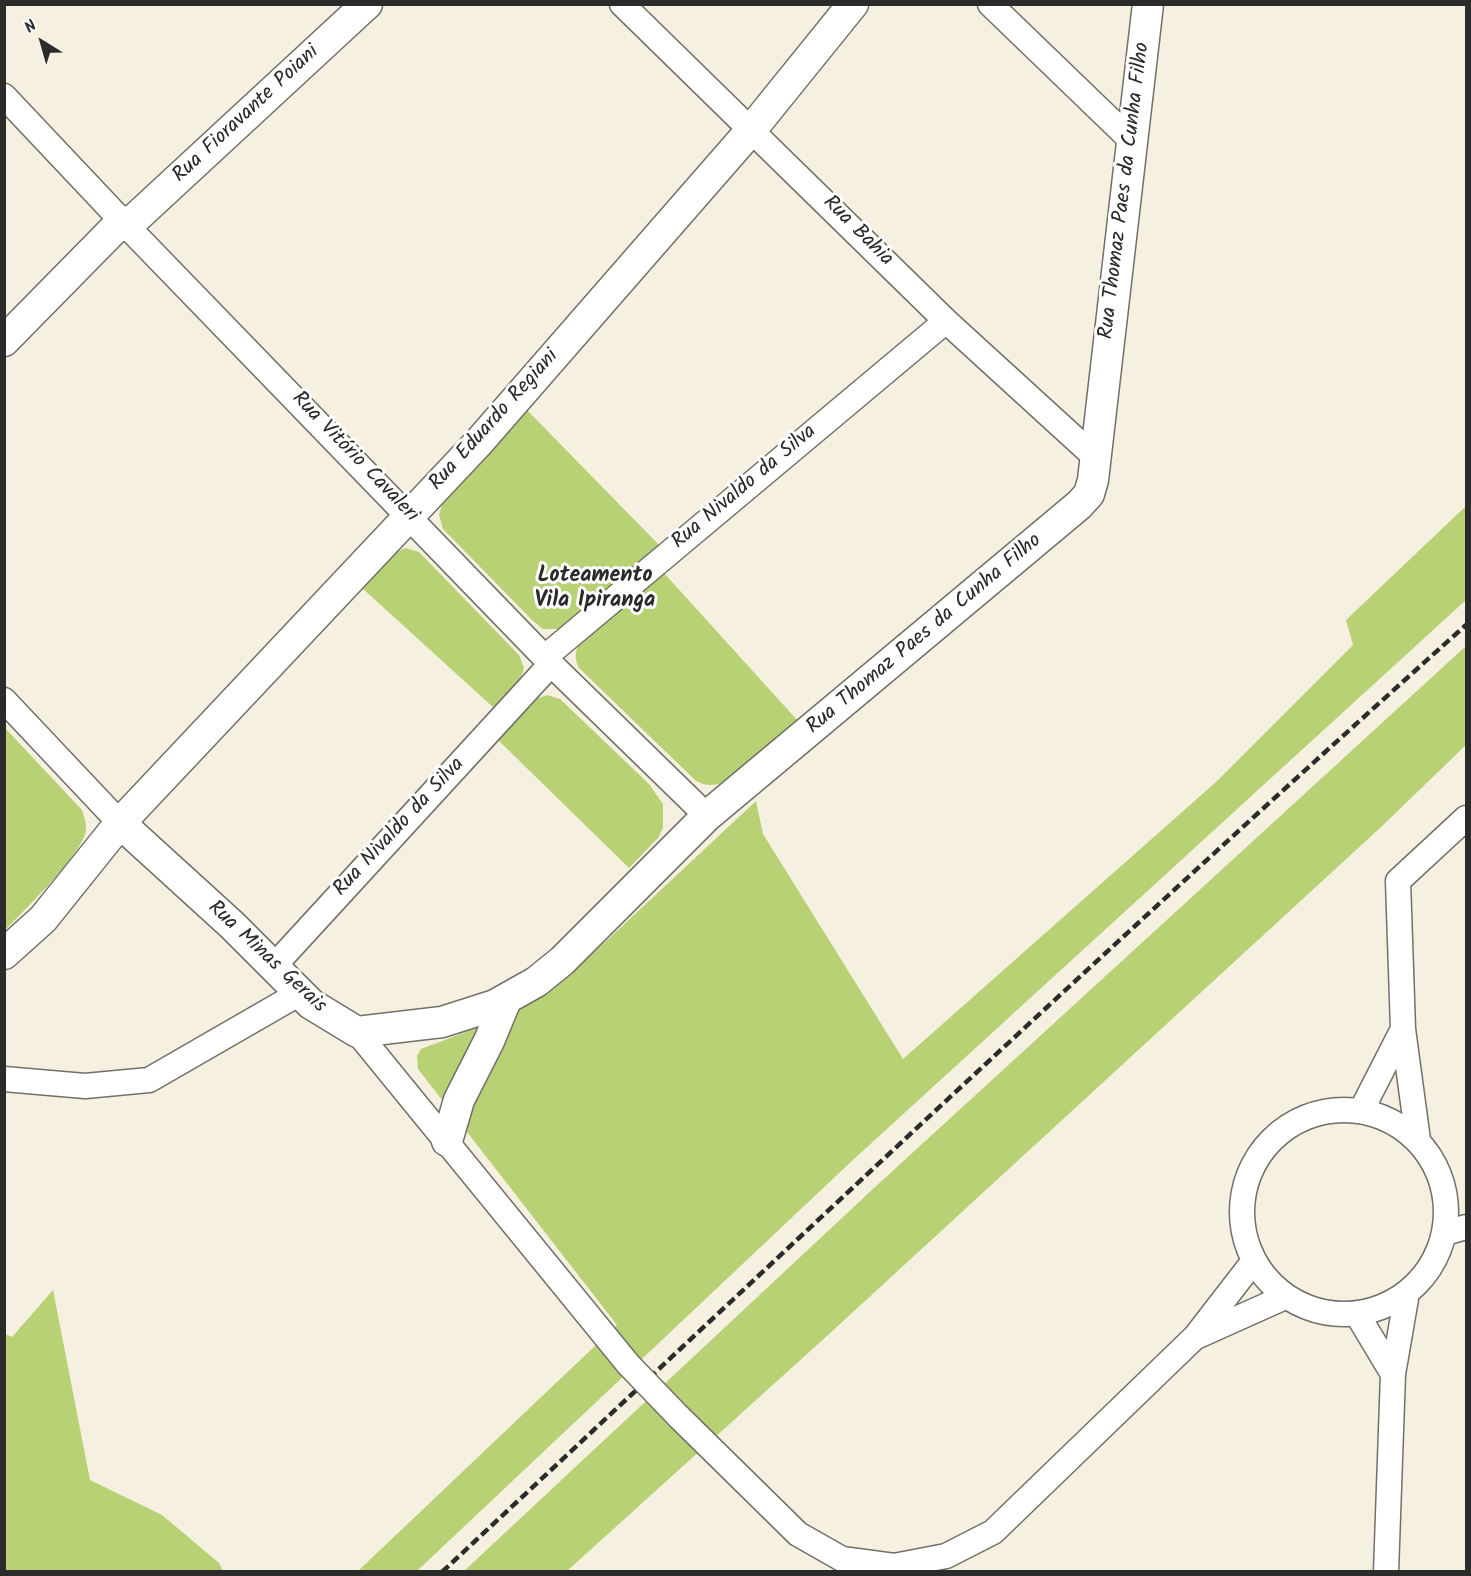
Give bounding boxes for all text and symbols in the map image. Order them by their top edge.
north arrow [12,12,72,72]
text: N [19,14,42,40]
street label: Rua Fioravante Poiani [169,41,325,189]
street label: Rua Thomaz Paes da Cunha Filho [1095,41,1157,341]
street label: Rua Bahia [816,191,898,273]
street label: Rua Eduardo Regiani [425,345,565,497]
street label: Rua Vitório Cavaleri [285,387,423,529]
street label: Rua Nivaldo da Silva [668,420,822,556]
street label: Rua Thomaz Paes da Cunha Filho [802,529,1048,741]
district label: Loteamento Vila Ipiranga [535,564,655,616]
street label: Rua Nivaldo da Silva [329,753,471,903]
street label: Rua Minas Gerais [201,896,331,1020]

